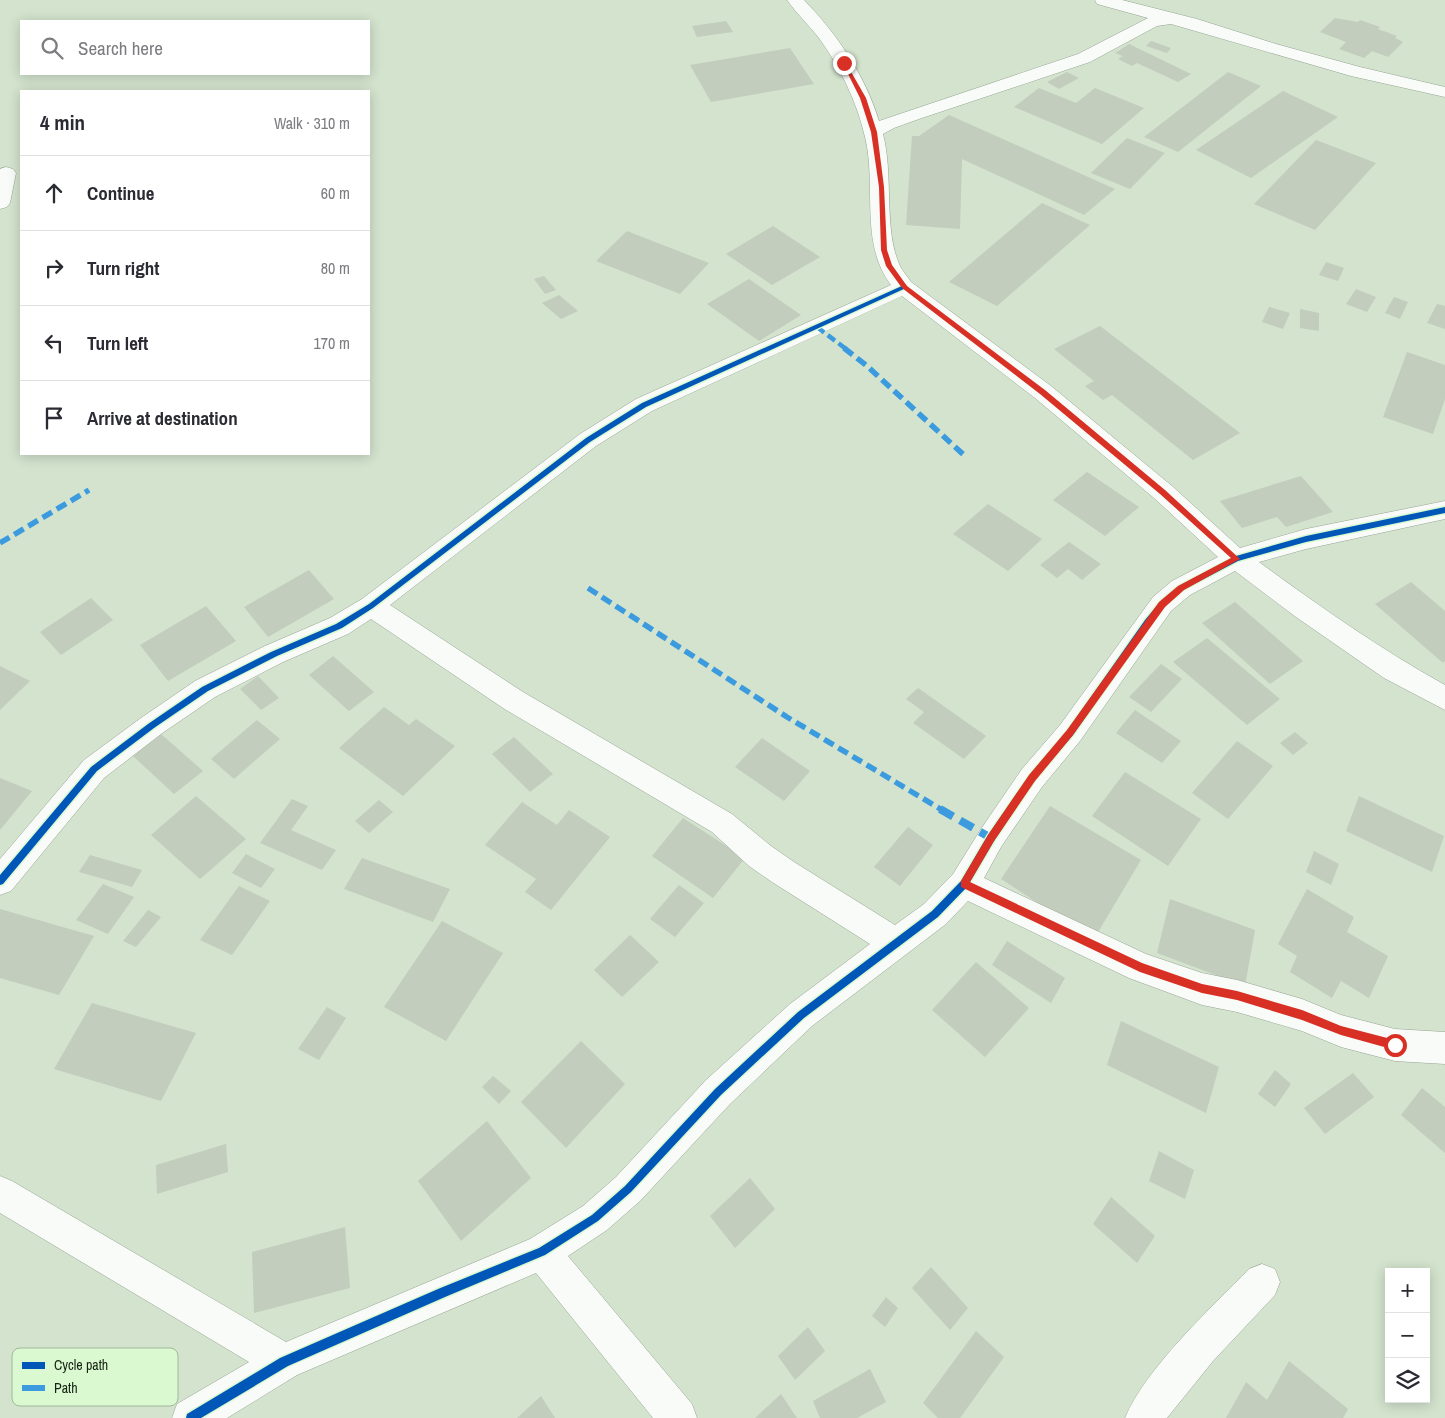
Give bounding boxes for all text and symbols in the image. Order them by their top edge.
search box [20,20,370,75]
icon: search [38,34,66,62]
text: Search here [78,35,163,61]
route end [833,52,856,75]
text: 4 min [40,108,85,137]
text: Walk · 310 m [274,112,350,134]
icon: ahead [40,179,68,207]
text: Continue [87,180,155,206]
text: 60 m [321,182,350,204]
icon: right [40,254,68,282]
text: Turn right [87,255,159,281]
text: 80 m [321,257,350,279]
icon: left [40,329,68,357]
text: Turn left [87,330,148,356]
text: 170 m [314,332,350,354]
icon: arrive [40,404,68,432]
text: Arrive at destination [87,405,238,431]
route start [1384,1034,1407,1057]
map controls [1385,1268,1430,1403]
button: + [1385,1268,1430,1313]
button: − [1385,1313,1430,1358]
legend [12,1348,178,1406]
text: Cycle path [54,1356,108,1374]
button: layers [1385,1358,1430,1403]
text: Path [54,1379,78,1397]

